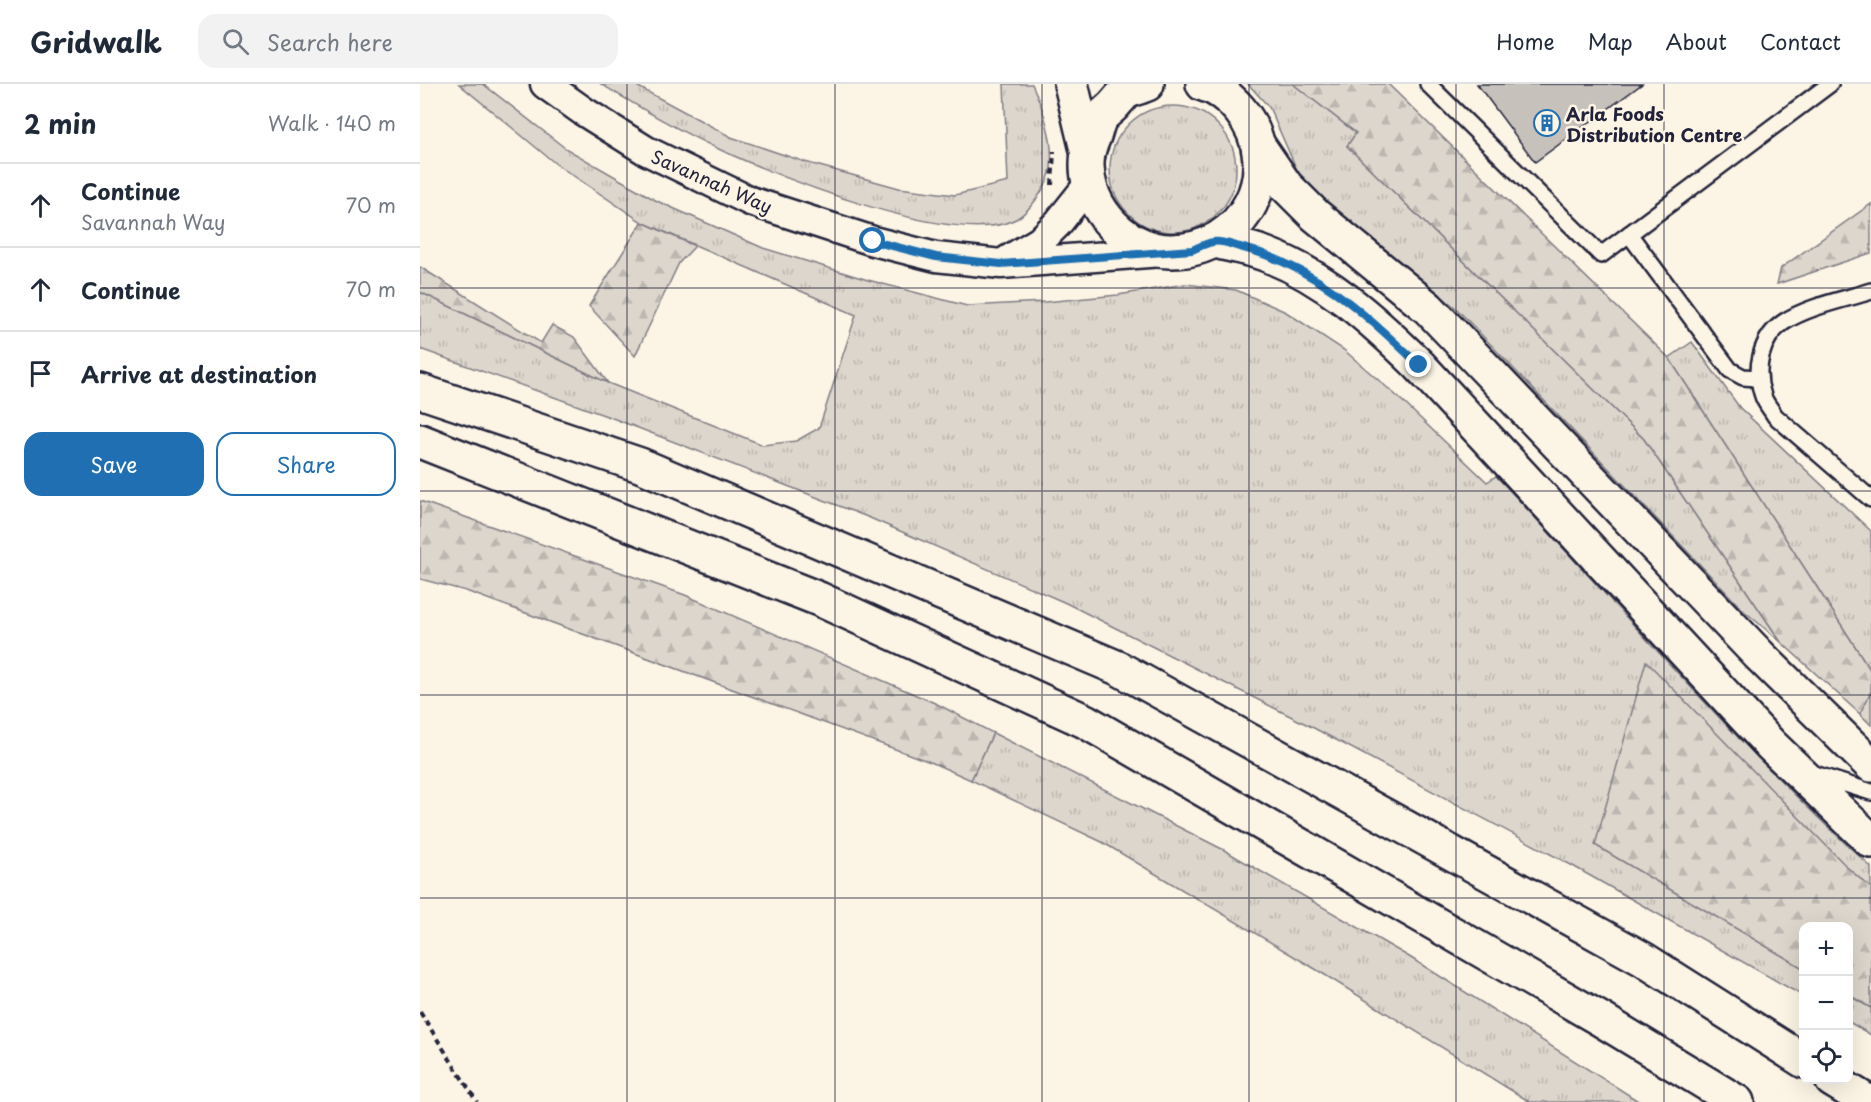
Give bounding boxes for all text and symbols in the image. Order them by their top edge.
search box [198,14,618,68]
text: Gridwalk [30,20,162,63]
icon: search [219,25,252,58]
text: Search here [267,25,393,58]
text: Home [1496,25,1555,57]
text: Map [1588,25,1633,57]
text: About [1666,25,1727,57]
text: Contact [1760,25,1841,57]
place label: Arla Foods Distribution Centre [1566,100,1743,148]
text: 2 min [24,104,97,143]
text: Walk · 140 m [268,108,396,138]
building icon: Arla Foods Distribution Centre [1532,108,1562,138]
street label: Savannah Way [647,142,777,220]
text: Continue [81,174,180,207]
icon: ahead [24,189,57,222]
text: 70 m [346,190,396,220]
text: Savannah Way [81,207,226,237]
route start [859,227,885,253]
icon: ahead [24,273,57,306]
text: Continue [81,273,180,306]
text: 70 m [346,274,396,304]
route end [1405,351,1431,377]
icon: arrive [24,357,57,390]
text: Arrive at destination [81,357,317,390]
button: Save [24,432,204,496]
button: Share [216,432,396,496]
map controls [1799,922,1853,1084]
button: + [1799,922,1853,976]
button: − [1799,976,1853,1030]
button: locate [1799,1030,1853,1084]

